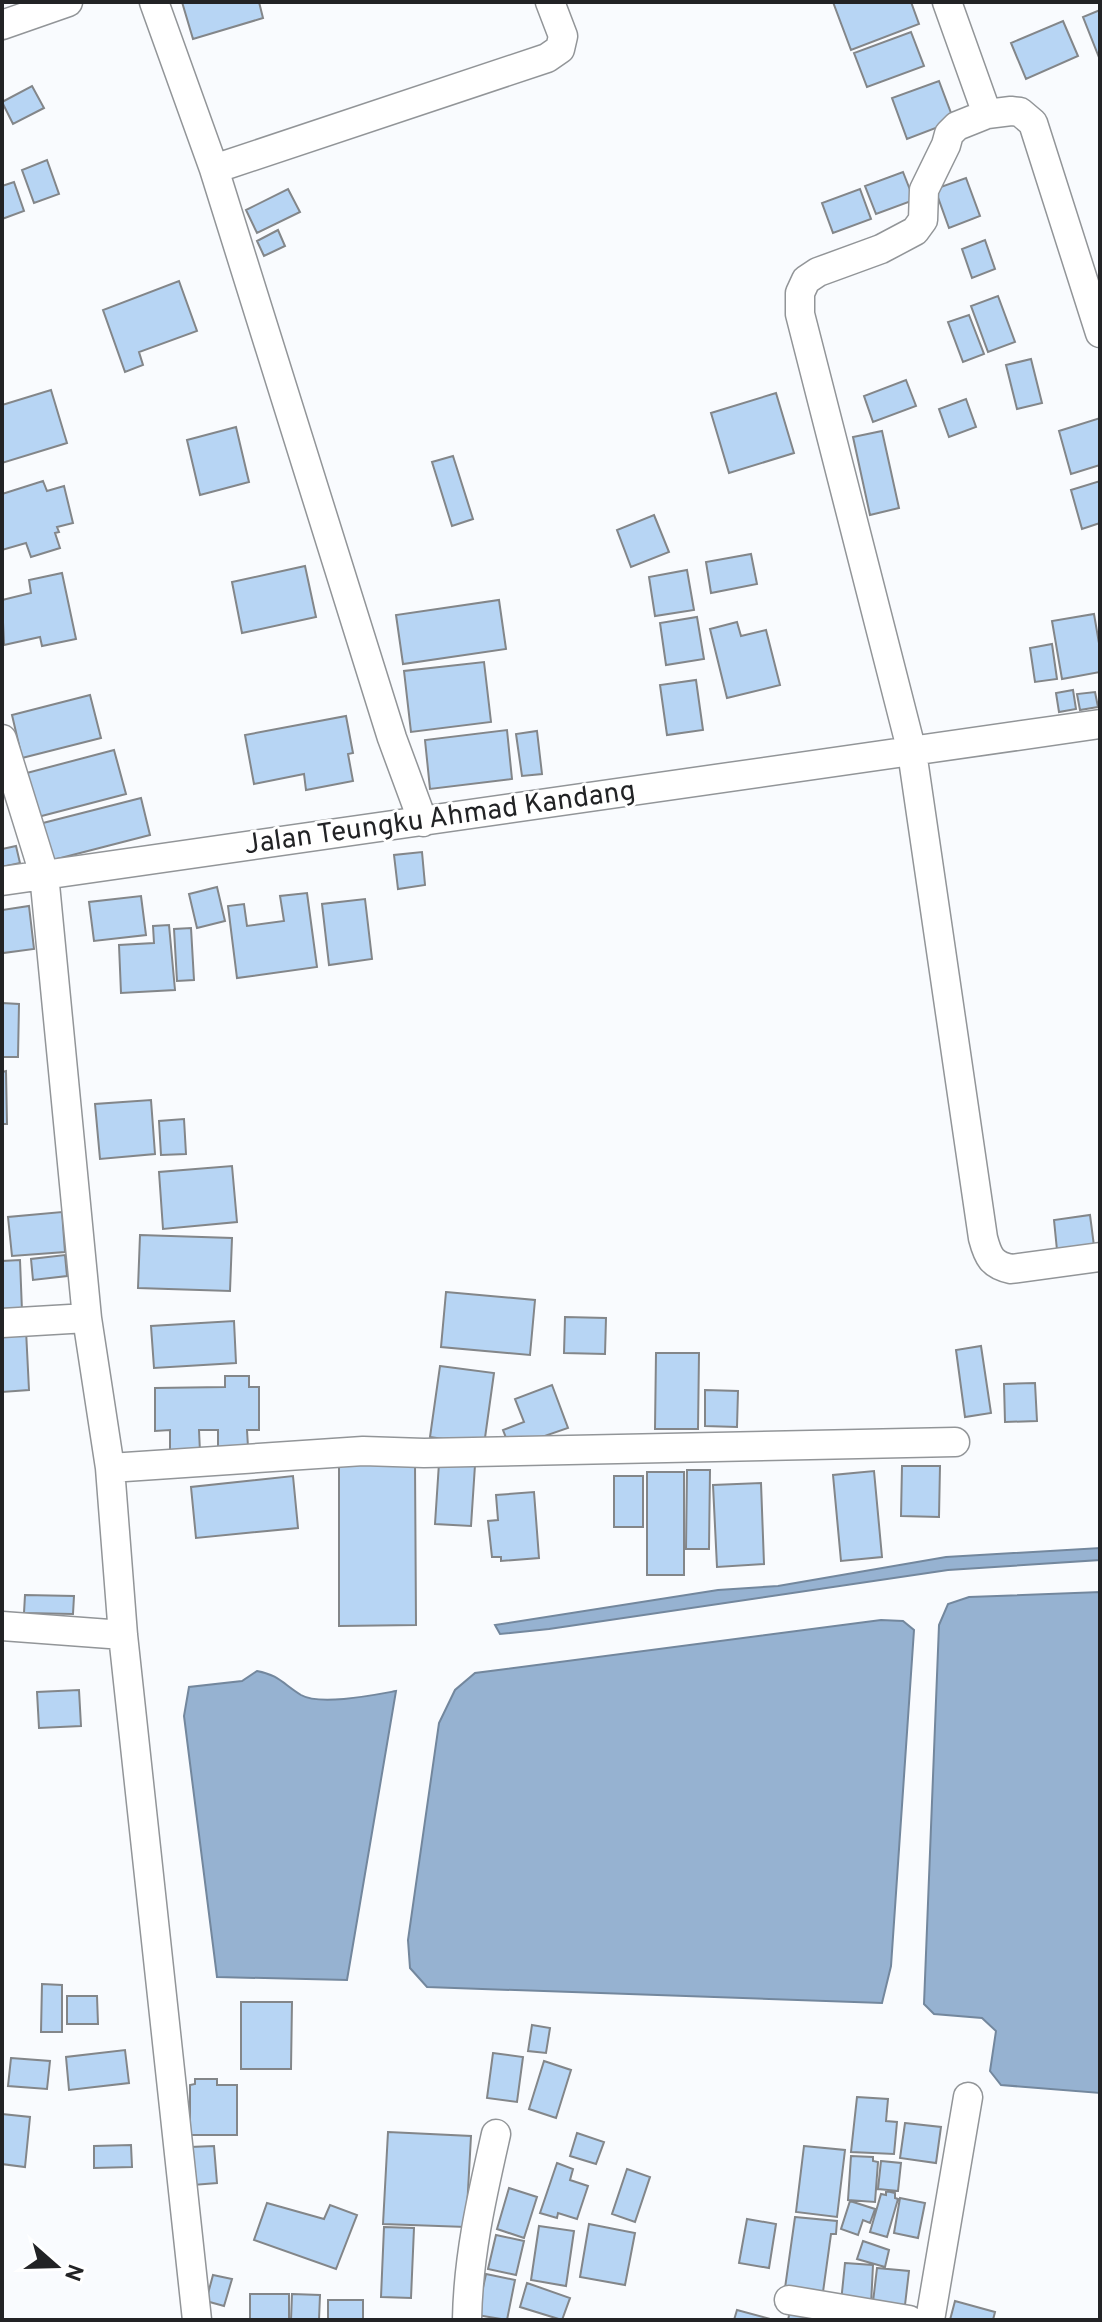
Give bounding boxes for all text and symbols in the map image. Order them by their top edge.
street label: Jalan Teungku Ahmad Kandang [242,774,638,864]
north arrow [16,2226,96,2306]
text: N [57,2260,88,2284]

